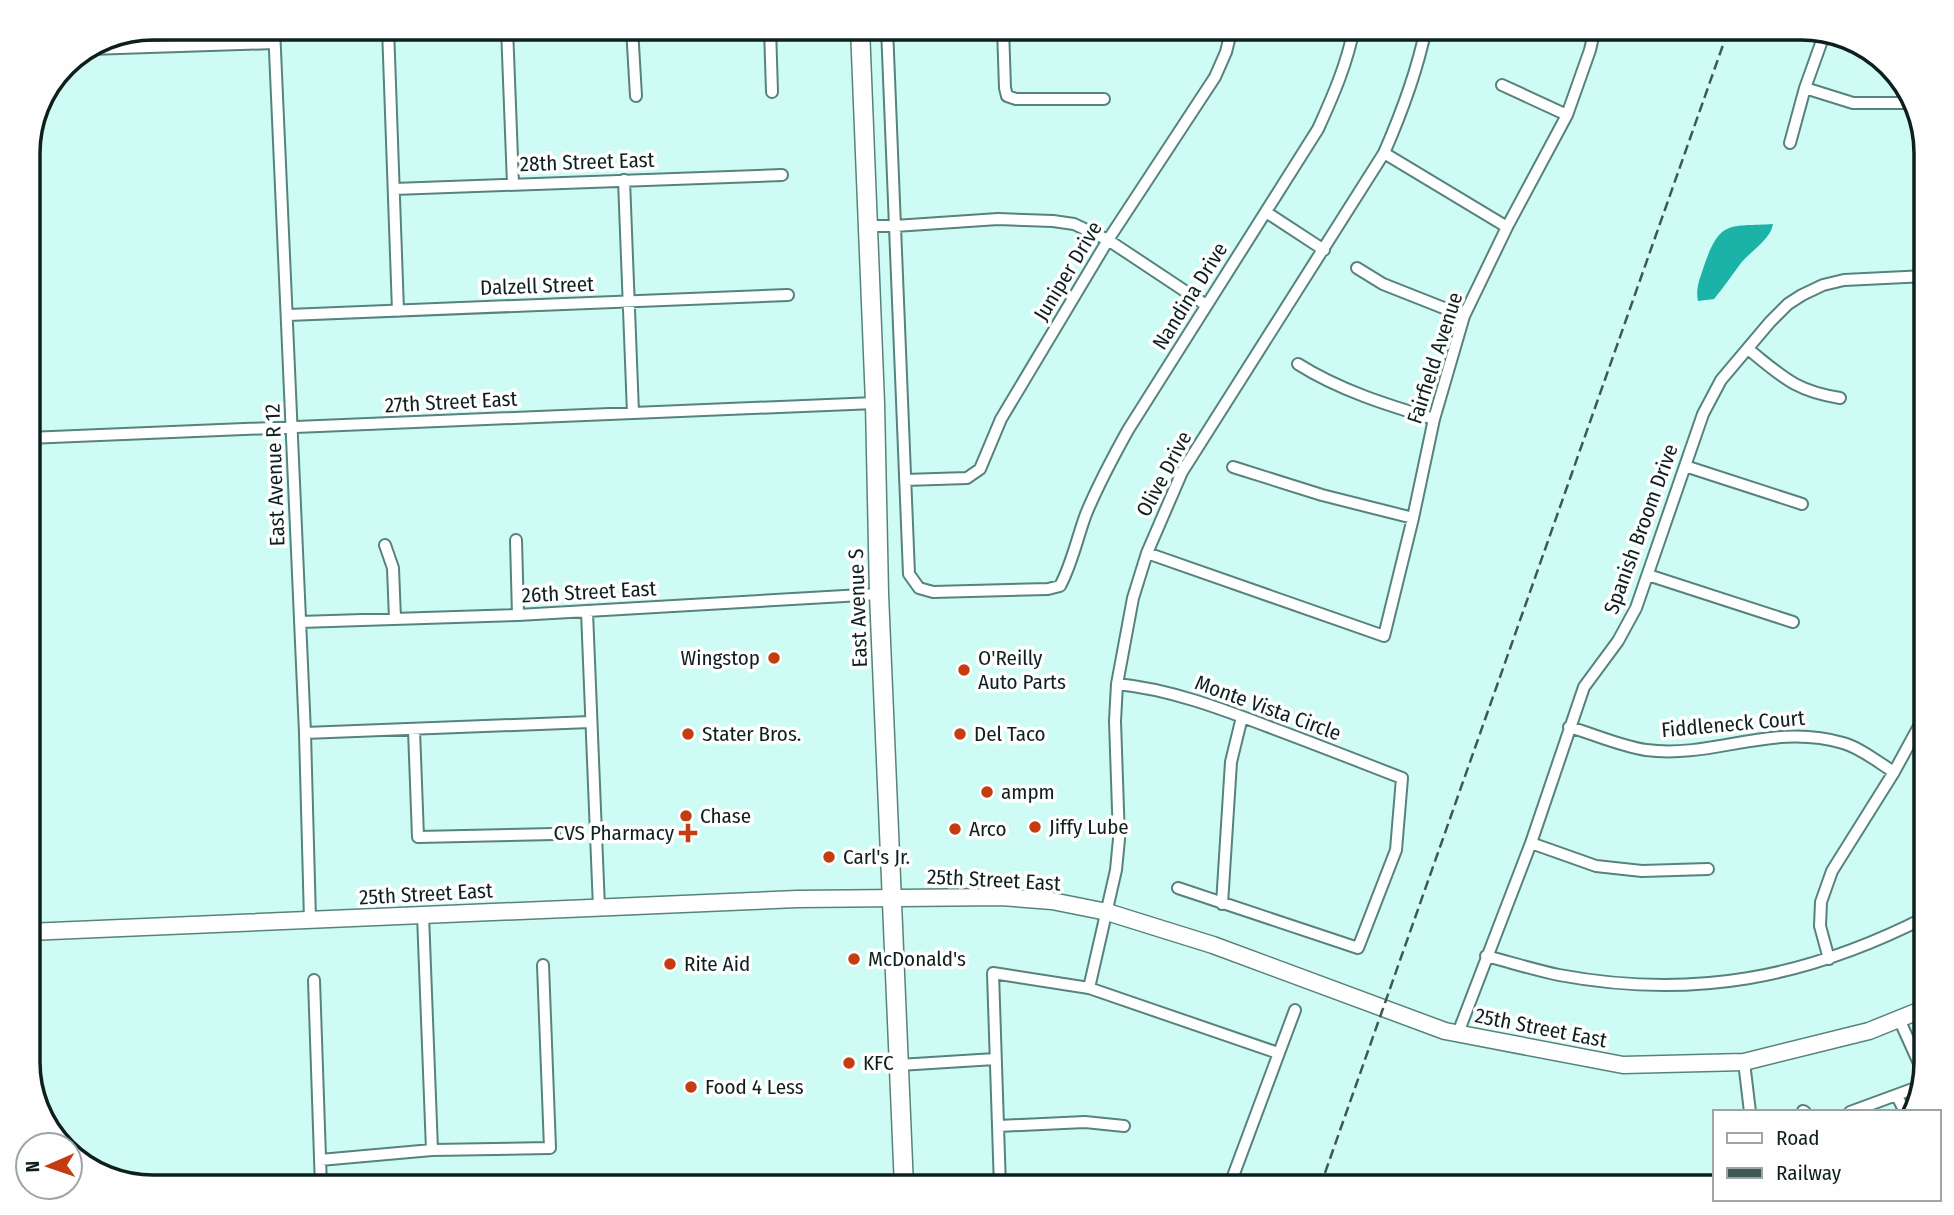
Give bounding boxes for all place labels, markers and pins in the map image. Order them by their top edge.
place label: Wingstop [680,645,760,671]
place label: O'Reilly Auto Parts [978,645,1066,695]
marker: Wingstop [766,650,782,666]
marker: O'Reilly Auto Parts [956,662,972,678]
place label: Stater Bros. [702,721,801,747]
place label: Del Taco [974,721,1046,747]
marker: Stater Bros. [680,726,696,742]
marker: Del Taco [952,726,968,742]
place label: ampm [1001,779,1055,805]
marker: ampm [979,784,995,800]
place label: Chase [700,803,751,829]
marker: Chase [678,808,694,824]
place label: Jiffy Lube [1049,814,1129,840]
place label: Arco [969,816,1006,842]
marker: Jiffy Lube [1027,819,1043,835]
place label: CVS Pharmacy [554,820,675,846]
marker: Arco [947,821,963,837]
marker: CVS Pharmacy [680,825,696,841]
place label: Carl's Jr. [843,844,910,870]
marker: Carl's Jr. [821,849,837,865]
place label: McDonald's [868,946,966,972]
place label: Rite Aid [684,951,750,977]
marker: McDonald's [846,951,862,967]
marker: Rite Aid [662,956,678,972]
place label: KFC [863,1050,894,1076]
marker: KFC [841,1055,857,1071]
place label: Food 4 Less [705,1074,804,1100]
marker: Food 4 Less [683,1079,699,1095]

